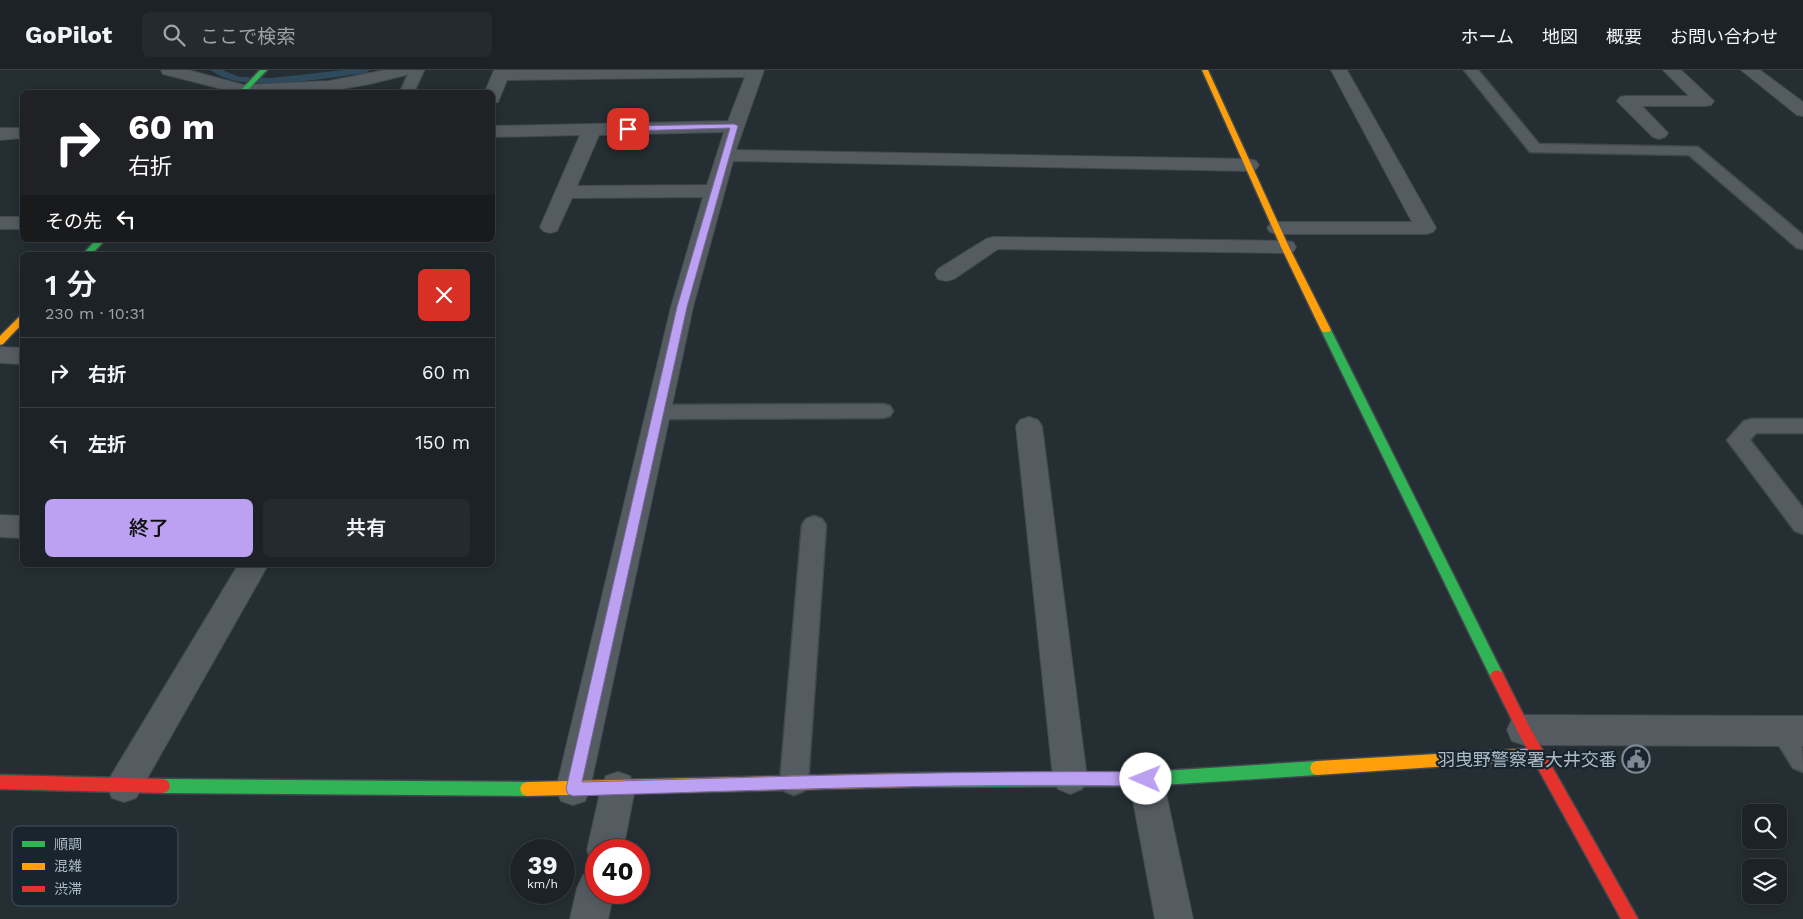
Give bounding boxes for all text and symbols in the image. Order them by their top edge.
search box [142,12,492,57]
text: GoPilot [25,21,112,49]
icon: search [160,21,188,49]
text: ここで検索 [200,25,295,48]
text: ホーム [1461,26,1514,47]
text: 地図 [1542,26,1578,47]
text: 概要 [1606,26,1642,47]
text: お問い合わせ [1670,26,1778,47]
text: 60 m [128,106,215,148]
pin [607,108,649,150]
icon: right [45,110,110,175]
icon: arrive [614,115,642,143]
text: 右折 [128,154,172,179]
icon: left [112,205,140,233]
text: その先 [45,210,102,233]
text: 1 分 [45,267,97,302]
button: close [418,269,470,321]
text: 230 m · 10:31 [45,304,145,323]
icon: right [45,359,73,387]
text: 60 m [422,361,470,384]
text: 右折 [88,363,126,386]
icon: left [45,429,73,457]
text: 150 m [415,431,470,454]
text: 左折 [88,433,126,456]
button: 終了 [45,499,253,557]
button: 共有 [263,499,470,557]
public building icon: 羽曳野警察署大井交番 [1621,744,1651,774]
place label: 羽曳野警察署大井交番 [1437,749,1617,770]
position arrow [1119,752,1171,804]
map controls [1742,804,1787,904]
button: search [1742,804,1787,849]
legend [12,826,178,906]
text: 順調 [54,836,82,852]
speed limit sign: 40 [585,839,650,904]
text: 39 [527,851,558,880]
text: 混雑 [54,858,82,874]
button: layers [1742,859,1787,904]
text: km/h [527,877,558,891]
text: 渋滞 [54,881,82,897]

